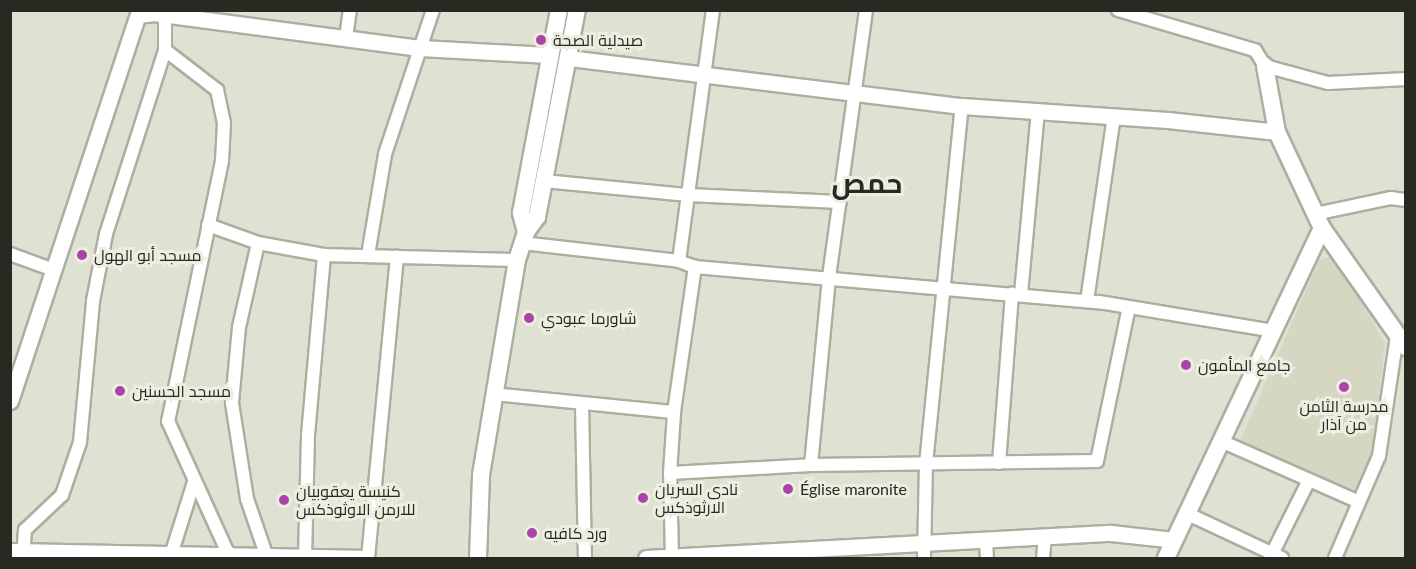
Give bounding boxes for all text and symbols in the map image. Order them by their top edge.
place label: صيدلية الصحة [553,30,643,50]
marker: صيدلية الصحة [534,33,548,47]
district label: حمص [832,165,902,199]
place label: مسجد أبو الهول [94,245,201,265]
marker: مسجد أبو الهول [75,248,89,262]
place label: شاورما عبودي [541,308,636,328]
marker: شاورما عبودي [522,311,536,325]
place label: جامع المأمون [1198,355,1290,375]
marker: جامع المأمون [1179,358,1193,372]
marker: مدرسة الثامن من آذار [1337,380,1351,394]
place label: مسجد الحسنين [132,381,231,401]
marker: مسجد الحسنين [113,384,127,398]
place label: مدرسة الثامن من آذار [1299,396,1389,434]
place label: نادي السريان الارثوذكس [655,479,738,517]
place label: Église maronite [800,479,907,499]
place label: كنيسة يعقوبيان للارمن الاوثوذكس [296,481,415,519]
marker: Église maronite [781,482,795,496]
marker: نادي السريان الارثوذكس [636,491,650,505]
marker: كنيسة يعقوبيان للارمن الاوثوذكس [277,493,291,507]
place label: ورد كافيه [544,523,607,543]
marker: ورد كافيه [525,526,539,540]

